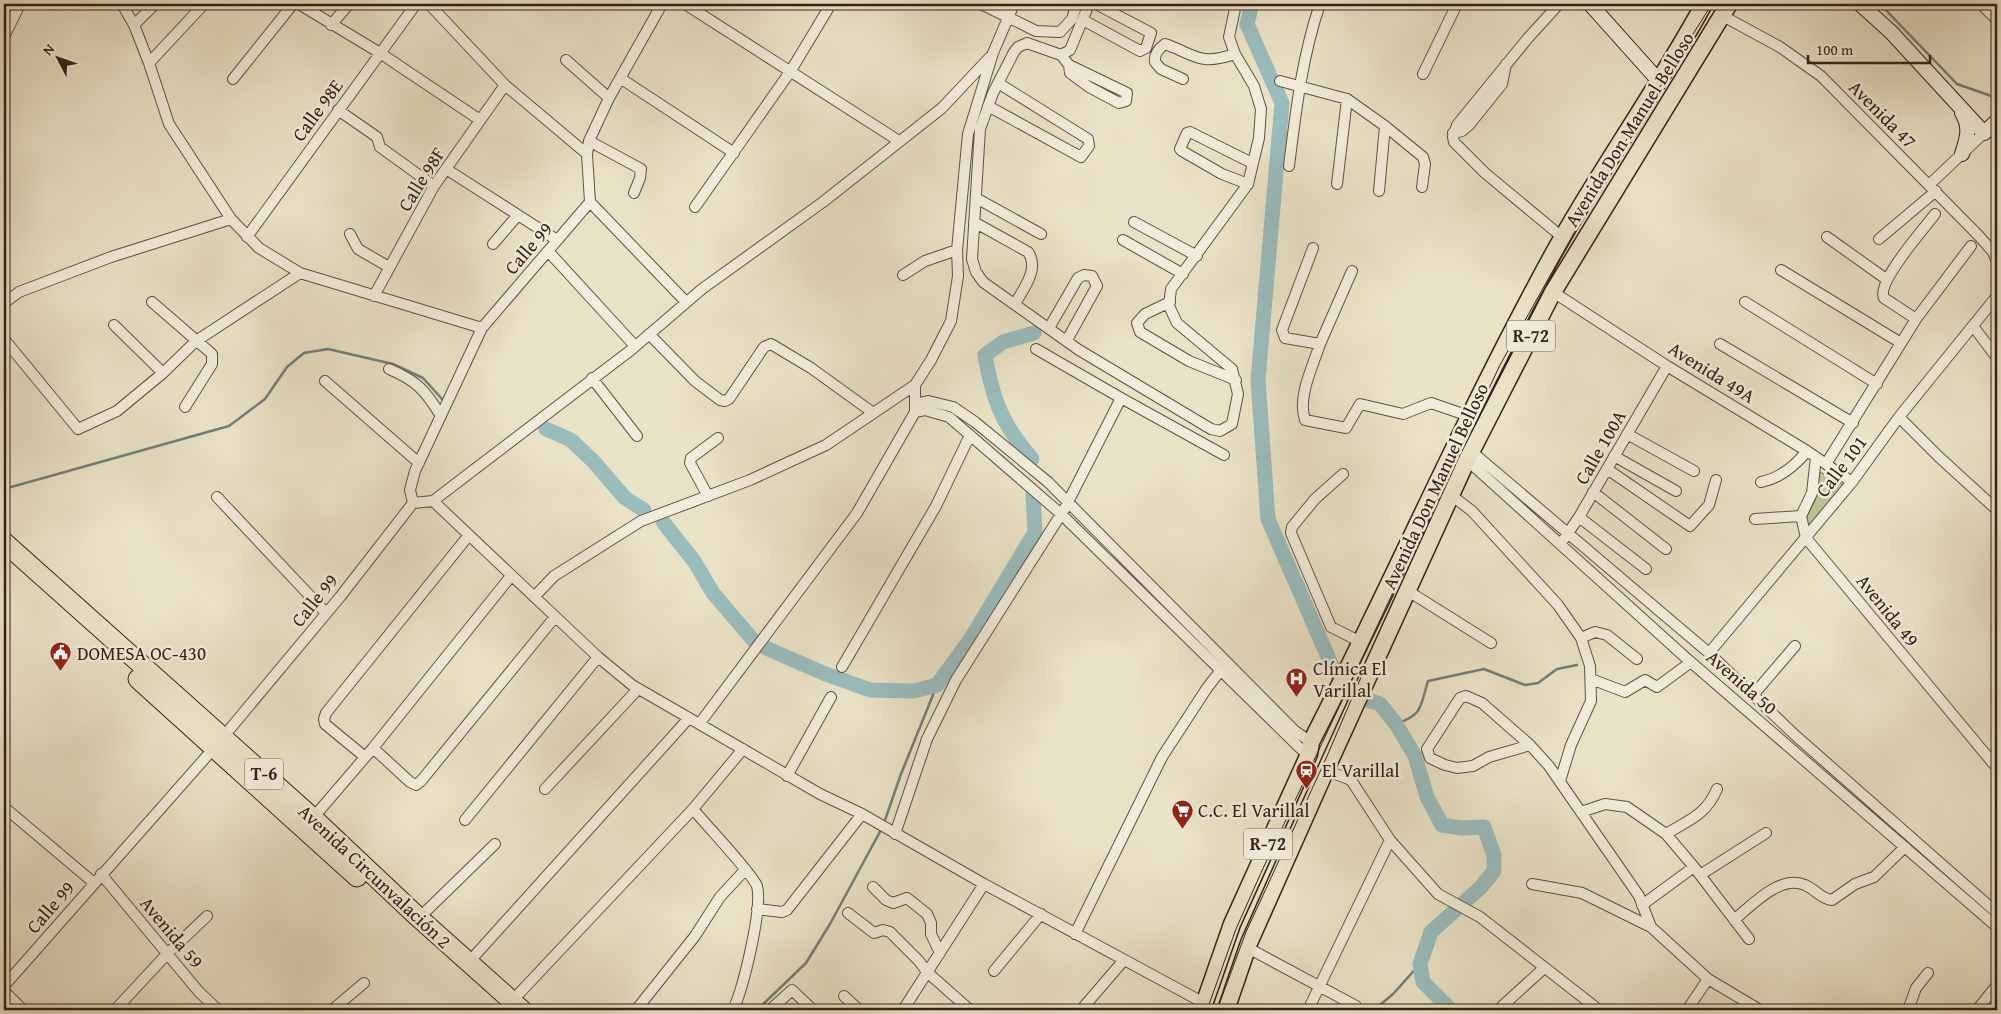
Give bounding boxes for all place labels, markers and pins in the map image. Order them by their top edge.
place label: DOMESA OC-430 [77,639,206,667]
public building icon: DOMESA OC-430 [49,641,73,672]
place label: Clínica El Varillal [1313,654,1387,704]
hospital icon: Clínica El Varillal [1285,667,1309,698]
place label: El Varillal [1322,756,1400,784]
station icon: El Varillal [1294,758,1318,789]
place label: C.C. El Varillal [1198,796,1310,824]
supermarket icon: C.C. El Varillal [1170,798,1194,829]

